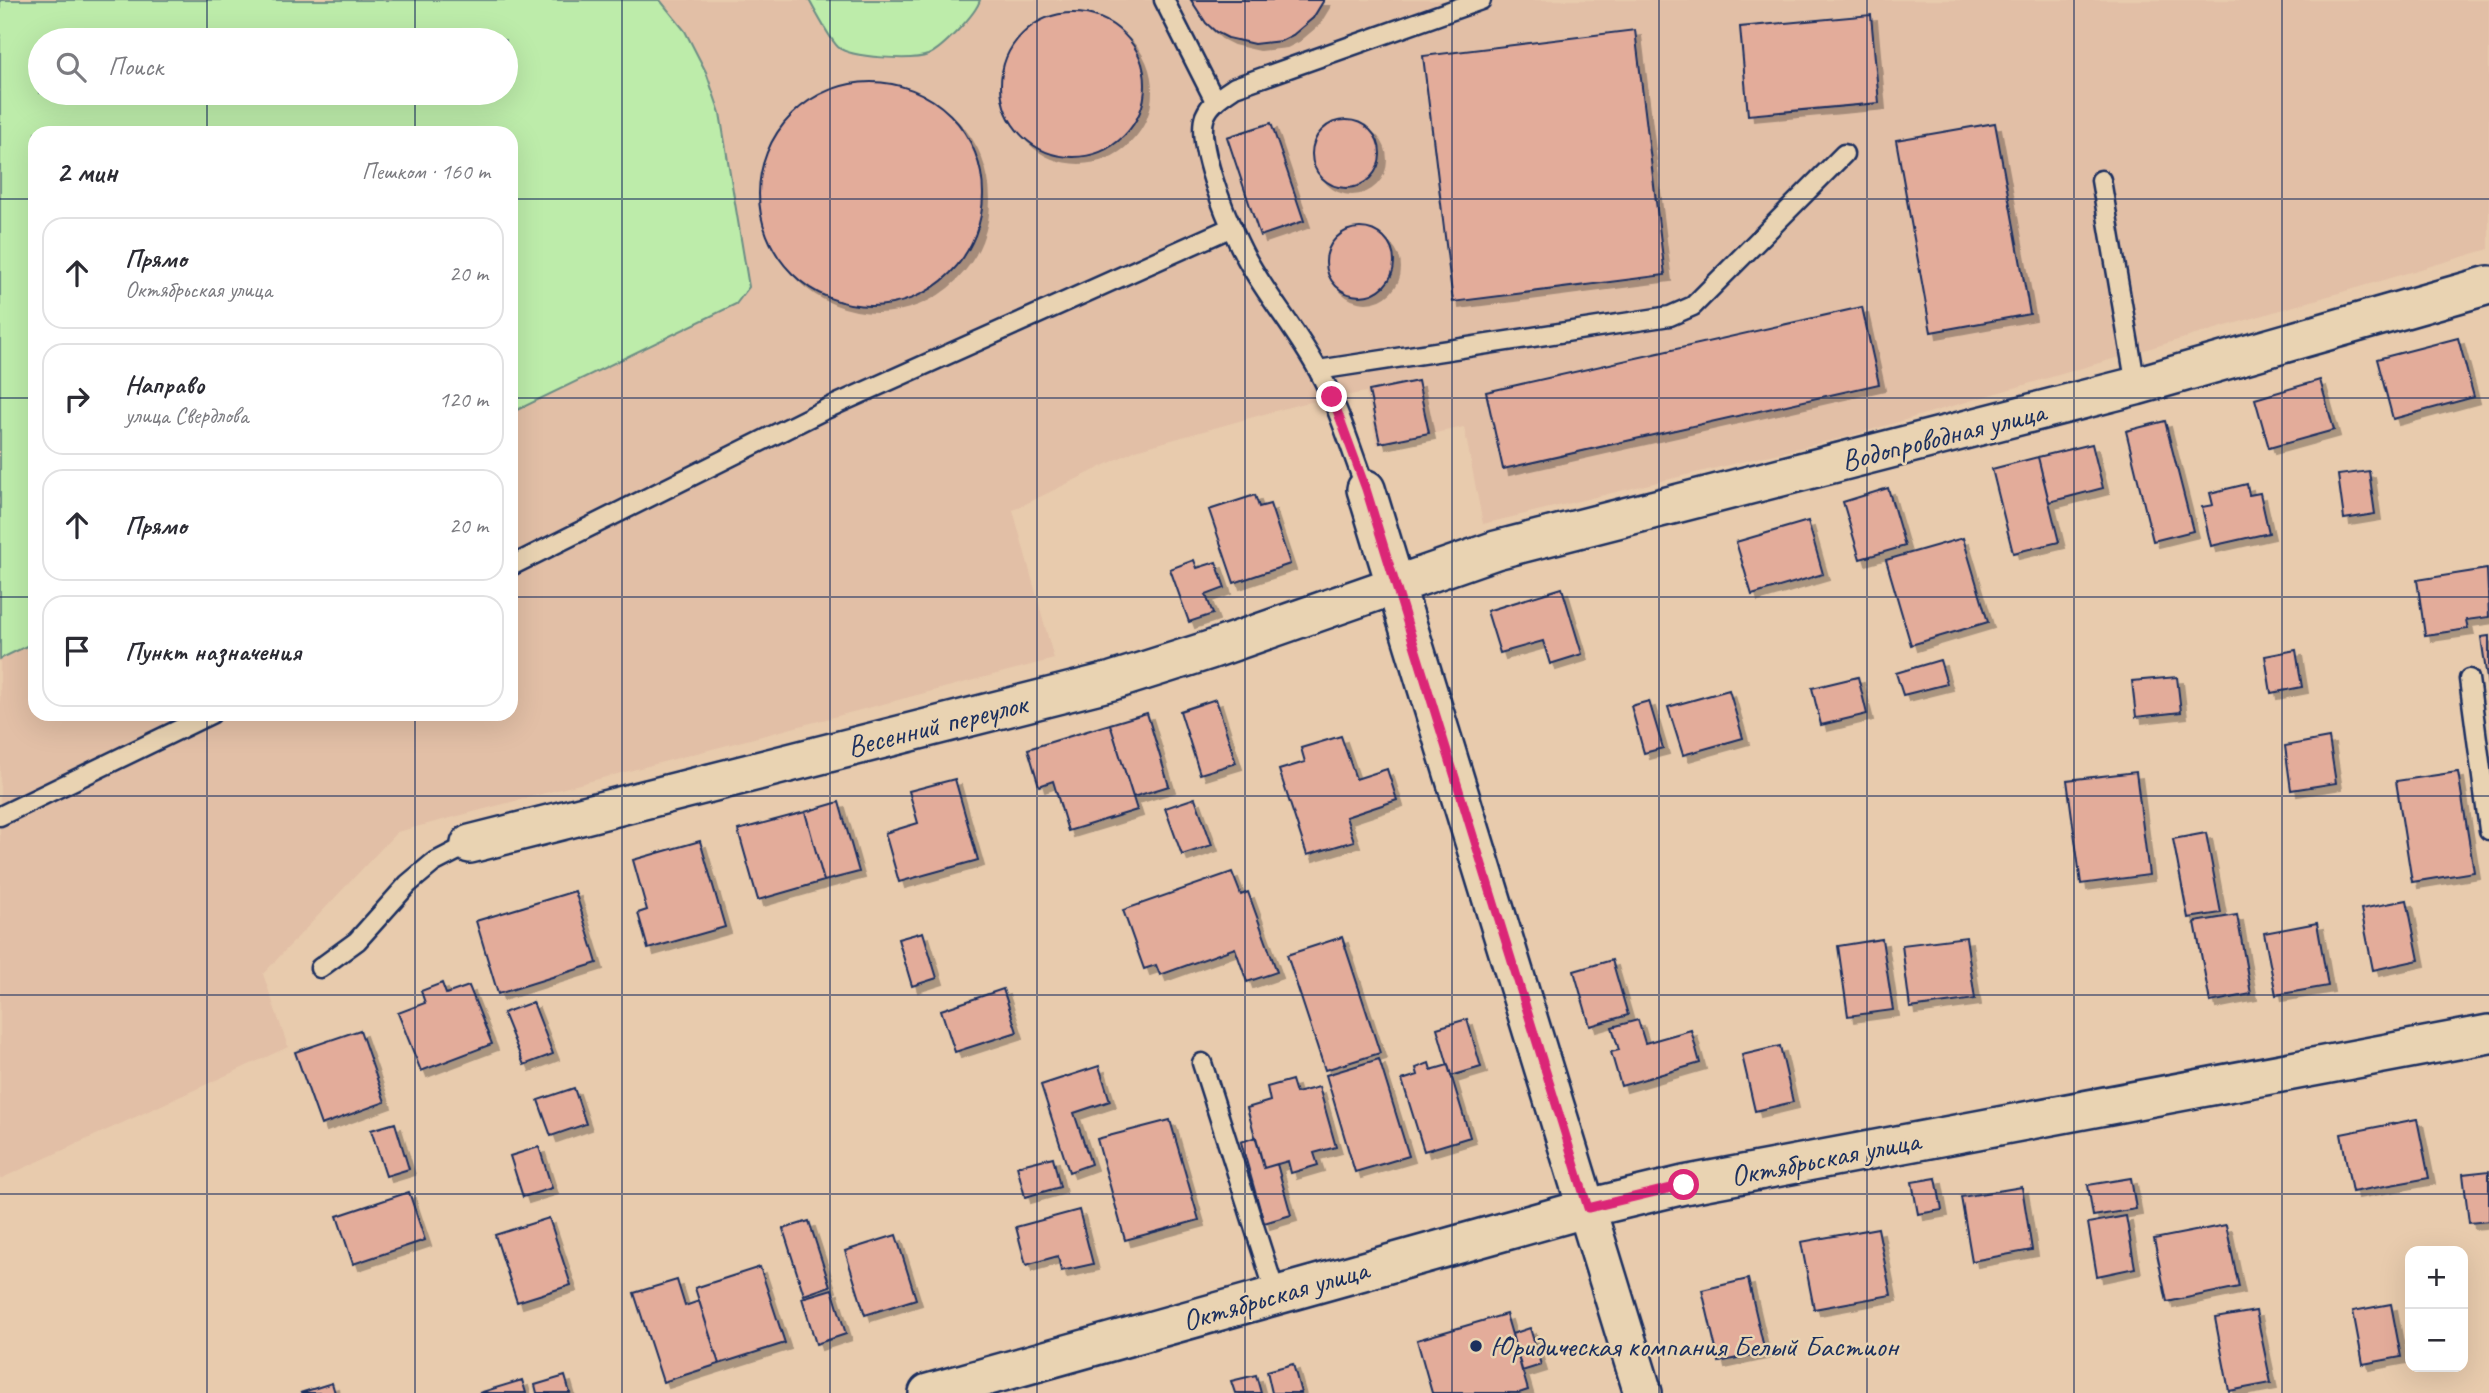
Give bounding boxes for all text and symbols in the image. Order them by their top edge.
search box [28,28,518,105]
icon: search [52,48,90,86]
text: Поиск [108,50,163,83]
text: 2 мин [56,153,117,191]
text: Пешком · 160 m [362,157,490,186]
text: Прямо [125,242,187,275]
icon: ahead [58,254,96,292]
text: 20 m [449,259,488,288]
text: Октябрьская улица [125,275,272,304]
text: Направо [125,368,204,401]
icon: right [58,380,96,418]
route end [1316,381,1347,412]
text: 120 m [439,385,488,414]
street label: Водопроводная улица [1837,392,2051,480]
text: улица Свердлова [125,401,248,430]
icon: ahead [58,506,96,544]
text: Прямо [125,509,187,542]
text: 20 m [449,511,488,540]
icon: arrive [58,632,96,670]
text: Пункт назначения [125,635,301,668]
street label: Весенний переулок [843,684,1033,766]
street label: Октябрьская улица [1727,1121,1925,1195]
route start [1668,1169,1699,1200]
map controls [2405,1246,2468,1372]
button: + [2405,1246,2468,1309]
street label: Октябрьская улица [1178,1250,1375,1340]
button: − [2405,1309,2468,1372]
place label: Юридическая компания Белый Бастион [1490,1327,1901,1365]
marker: Юридическая компания Белый Бастион [1468,1338,1484,1354]

